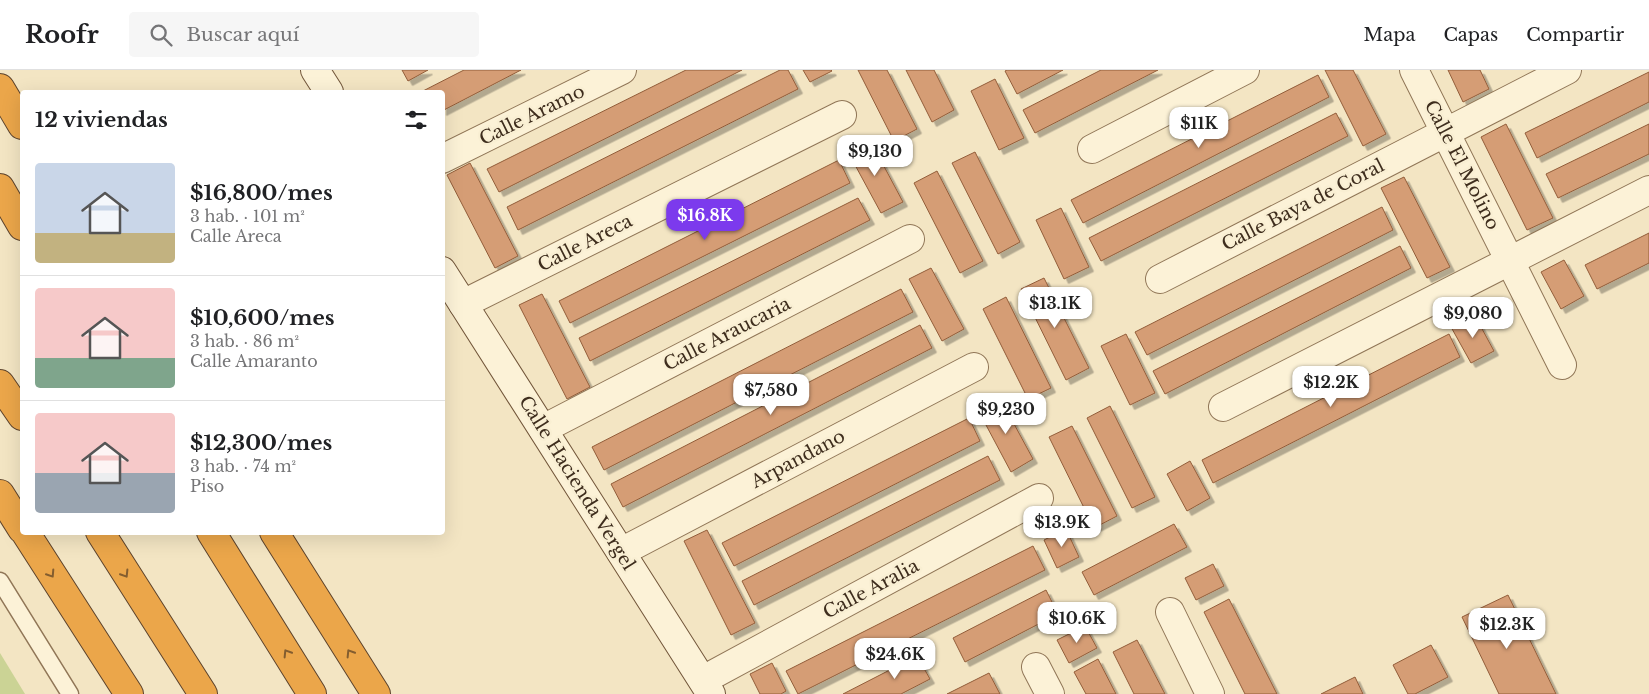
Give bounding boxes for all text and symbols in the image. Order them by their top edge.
search box [129,12,479,57]
text: Roofr [25,20,99,49]
icon: search [147,21,175,49]
text: Buscar aquí [187,23,299,46]
text: Mapa [1364,24,1415,46]
text: Capas [1443,24,1498,46]
text: Compartir [1526,24,1624,46]
street label: Calle Aramo [476,80,588,150]
street label: Calle El Molino [1420,96,1504,234]
icon: filters [402,106,430,134]
pin: $11K [1169,106,1229,149]
text: 12 viviendas [35,107,168,133]
text: $11K [1180,113,1218,133]
pin: $9,130 [834,134,916,177]
text: $9,130 [848,141,902,161]
street label: Calle Baya de Coral [1218,154,1388,256]
text: $16,800/mes [190,180,333,206]
icon: home [75,183,135,243]
pin: $16.8K [664,198,746,241]
text: $16.8K [677,205,733,225]
text: 3 hab. · 101 m² [190,206,305,226]
street label: Calle Areca [534,210,636,276]
text: Calle Areca [190,226,282,246]
pin: $13.1K [1014,286,1096,329]
street label: Calle Araucaria [660,292,794,376]
text: $13.1K [1029,293,1081,313]
pin: $9,080 [1432,296,1514,339]
text: $9,080 [1444,303,1502,323]
text: $10,600/mes [190,305,335,331]
icon: home [75,308,135,368]
text: 3 hab. · 86 m² [190,331,299,351]
text: Calle Amaranto [190,351,318,371]
pin: $12.2K [1290,366,1372,408]
text: $12.2K [1303,372,1359,392]
pin: $7,580 [730,374,812,416]
text: $7,580 [744,380,798,400]
street label: Calle Hacienda Vergel [514,392,640,574]
pin: $9,230 [965,392,1047,435]
text: $9,230 [977,399,1035,419]
street label: Arpandano [746,425,849,493]
text: $12,300/mes [190,430,332,456]
icon: home [75,433,135,493]
text: 3 hab. · 74 m² [190,456,296,476]
text: Piso [190,476,224,496]
pin: $13.9K [1021,506,1103,548]
text: $13.9K [1034,512,1090,532]
street label: Calle Aralia [819,555,923,623]
one-way arrow [45,568,54,577]
one-way arrow [119,569,129,578]
pin: $10.6K [1036,602,1118,644]
text: $10.6K [1049,608,1105,628]
pin: $12.3K [1466,608,1548,650]
text: $12.3K [1479,614,1535,634]
pin: $24.6K [854,638,936,680]
text: $24.6K [865,644,925,664]
one-way arrow [283,649,293,658]
one-way arrow [347,649,356,658]

